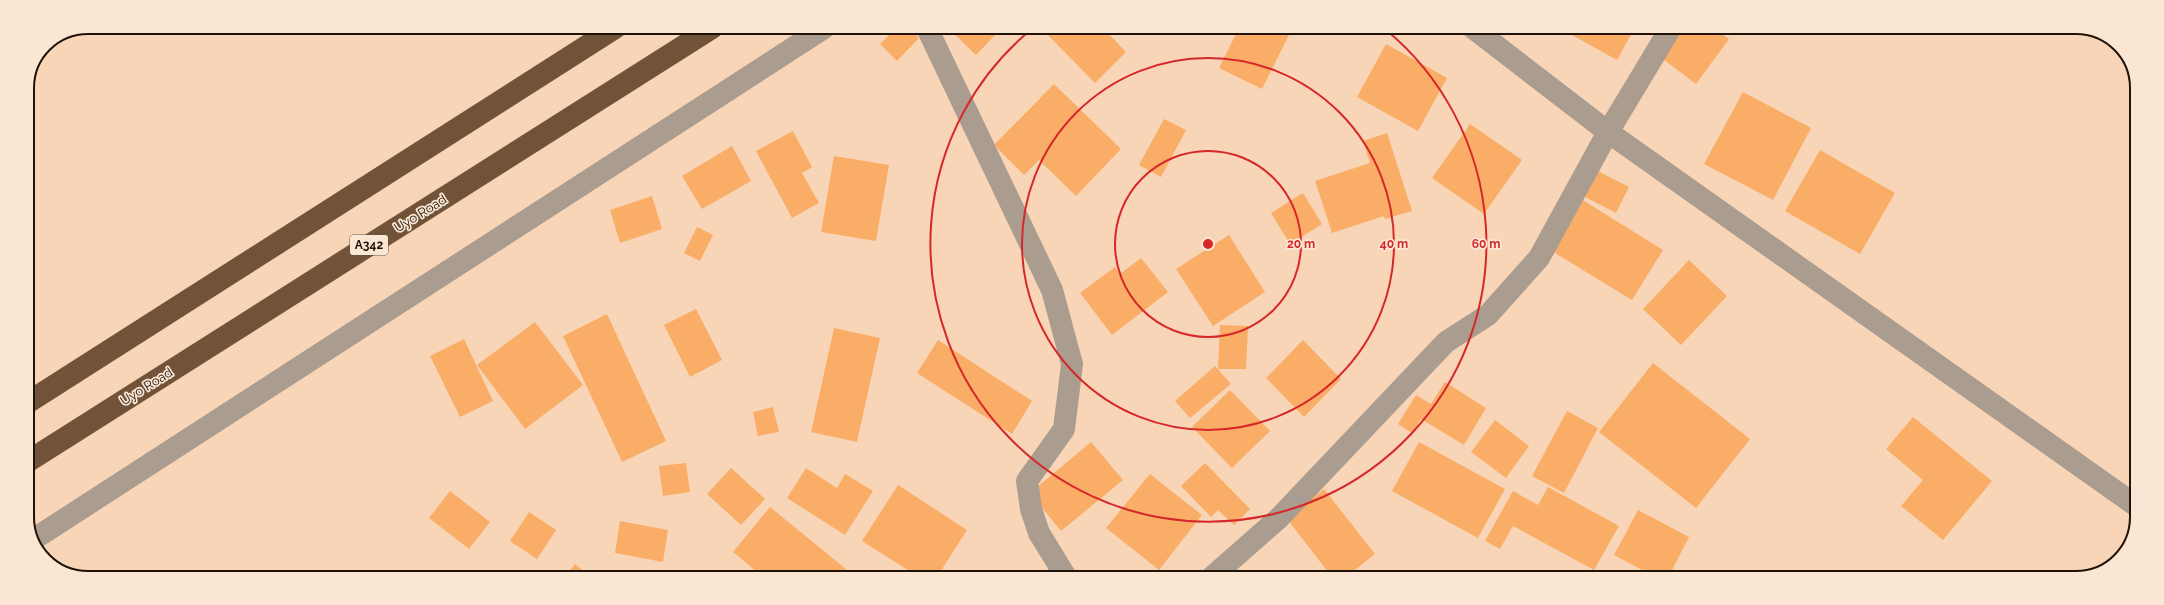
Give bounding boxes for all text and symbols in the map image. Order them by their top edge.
street label: Uyo Road [391,191,449,235]
road number: A342 [350,235,388,255]
centre of rings [1201,237,1215,251]
text: 20 m [1287,237,1315,251]
text: 40 m [1380,237,1408,251]
text: 60 m [1472,237,1500,251]
street label: Uyo Road [117,364,175,408]

